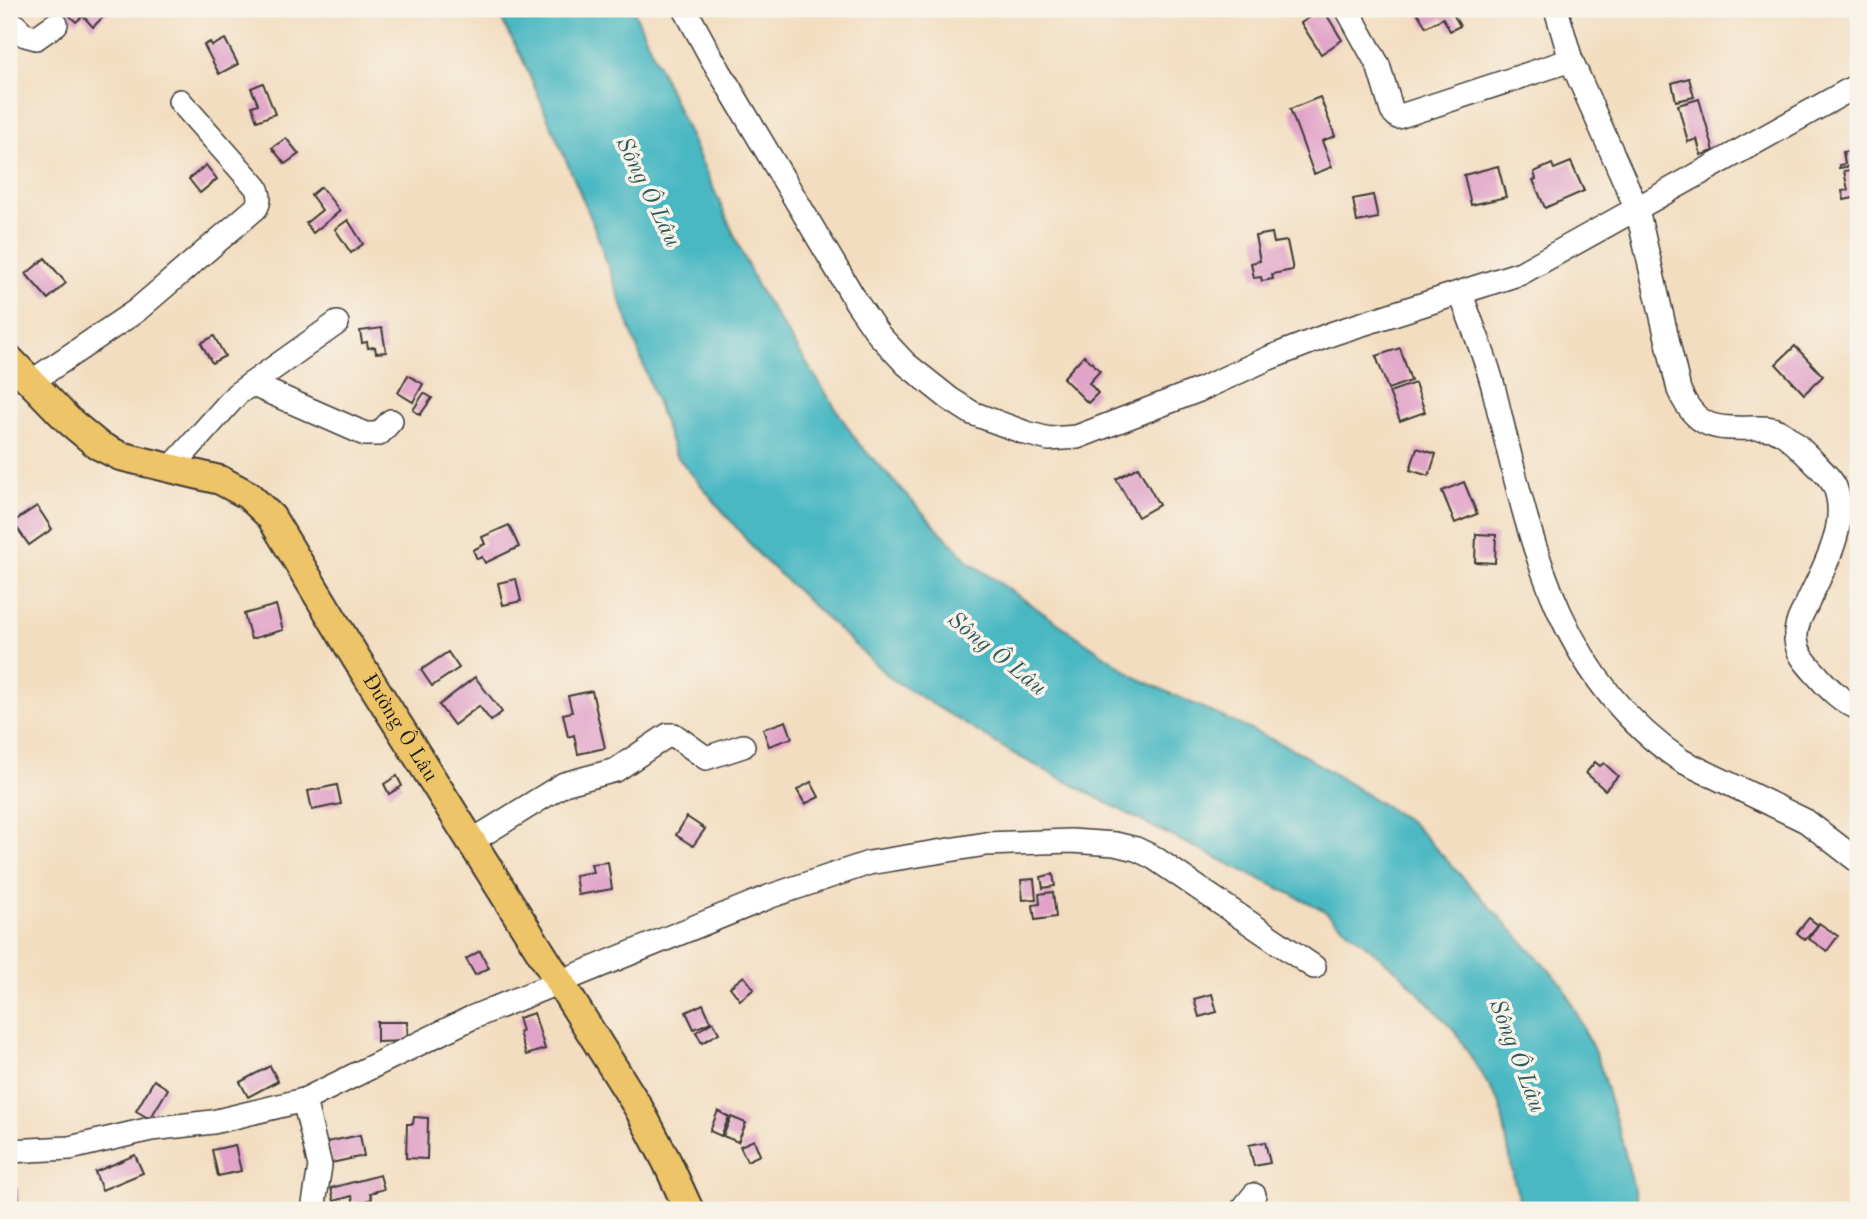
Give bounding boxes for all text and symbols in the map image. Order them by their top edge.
water label: Sông Ô Lâu [611,131,689,251]
water label: Sông Ô Lâu [943,604,1054,701]
street label: Đường Ô Lâu [358,670,441,785]
water label: Sông Ô Lâu [1484,994,1554,1116]

